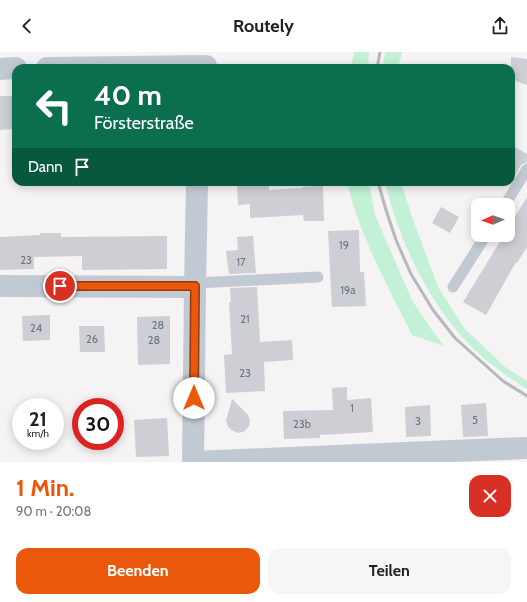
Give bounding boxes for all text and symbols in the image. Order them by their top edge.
icon: back [16,15,38,37]
text: Routely [233,15,294,37]
icon: share [489,15,511,37]
text: 40 m [94,78,162,112]
icon: left [28,80,80,132]
text: Försterstraße [94,112,194,134]
icon: arrive [71,156,93,178]
text: Dann [28,158,63,176]
north arrow [471,198,515,242]
map controls [471,198,515,242]
house number: 19 [339,238,349,252]
house number: 23 [20,253,32,267]
house number: 17 [236,255,246,269]
pin [43,269,77,303]
icon: arrive [49,275,71,297]
house number: 19a [340,283,356,297]
house number: 21 [240,312,250,326]
house number: 28 [152,318,164,332]
house number: 24 [30,321,43,335]
house number: 26 [86,332,98,346]
house number: 28 [148,333,160,347]
house number: 23 [239,366,251,380]
position arrow [173,377,215,419]
speed limit sign: 30 [72,398,124,450]
house number: 1 [350,401,354,415]
text: 21 [29,407,47,431]
house number: 5 [472,413,478,427]
house number: 3 [415,414,421,428]
house number: 23b [293,417,311,431]
text: km/h [27,427,49,440]
text: 1 Min. [16,473,74,502]
button: close [469,475,511,517]
text: 90 m · 20:08 [16,503,91,519]
button: Beenden [16,548,260,594]
button: Teilen [268,548,511,594]

